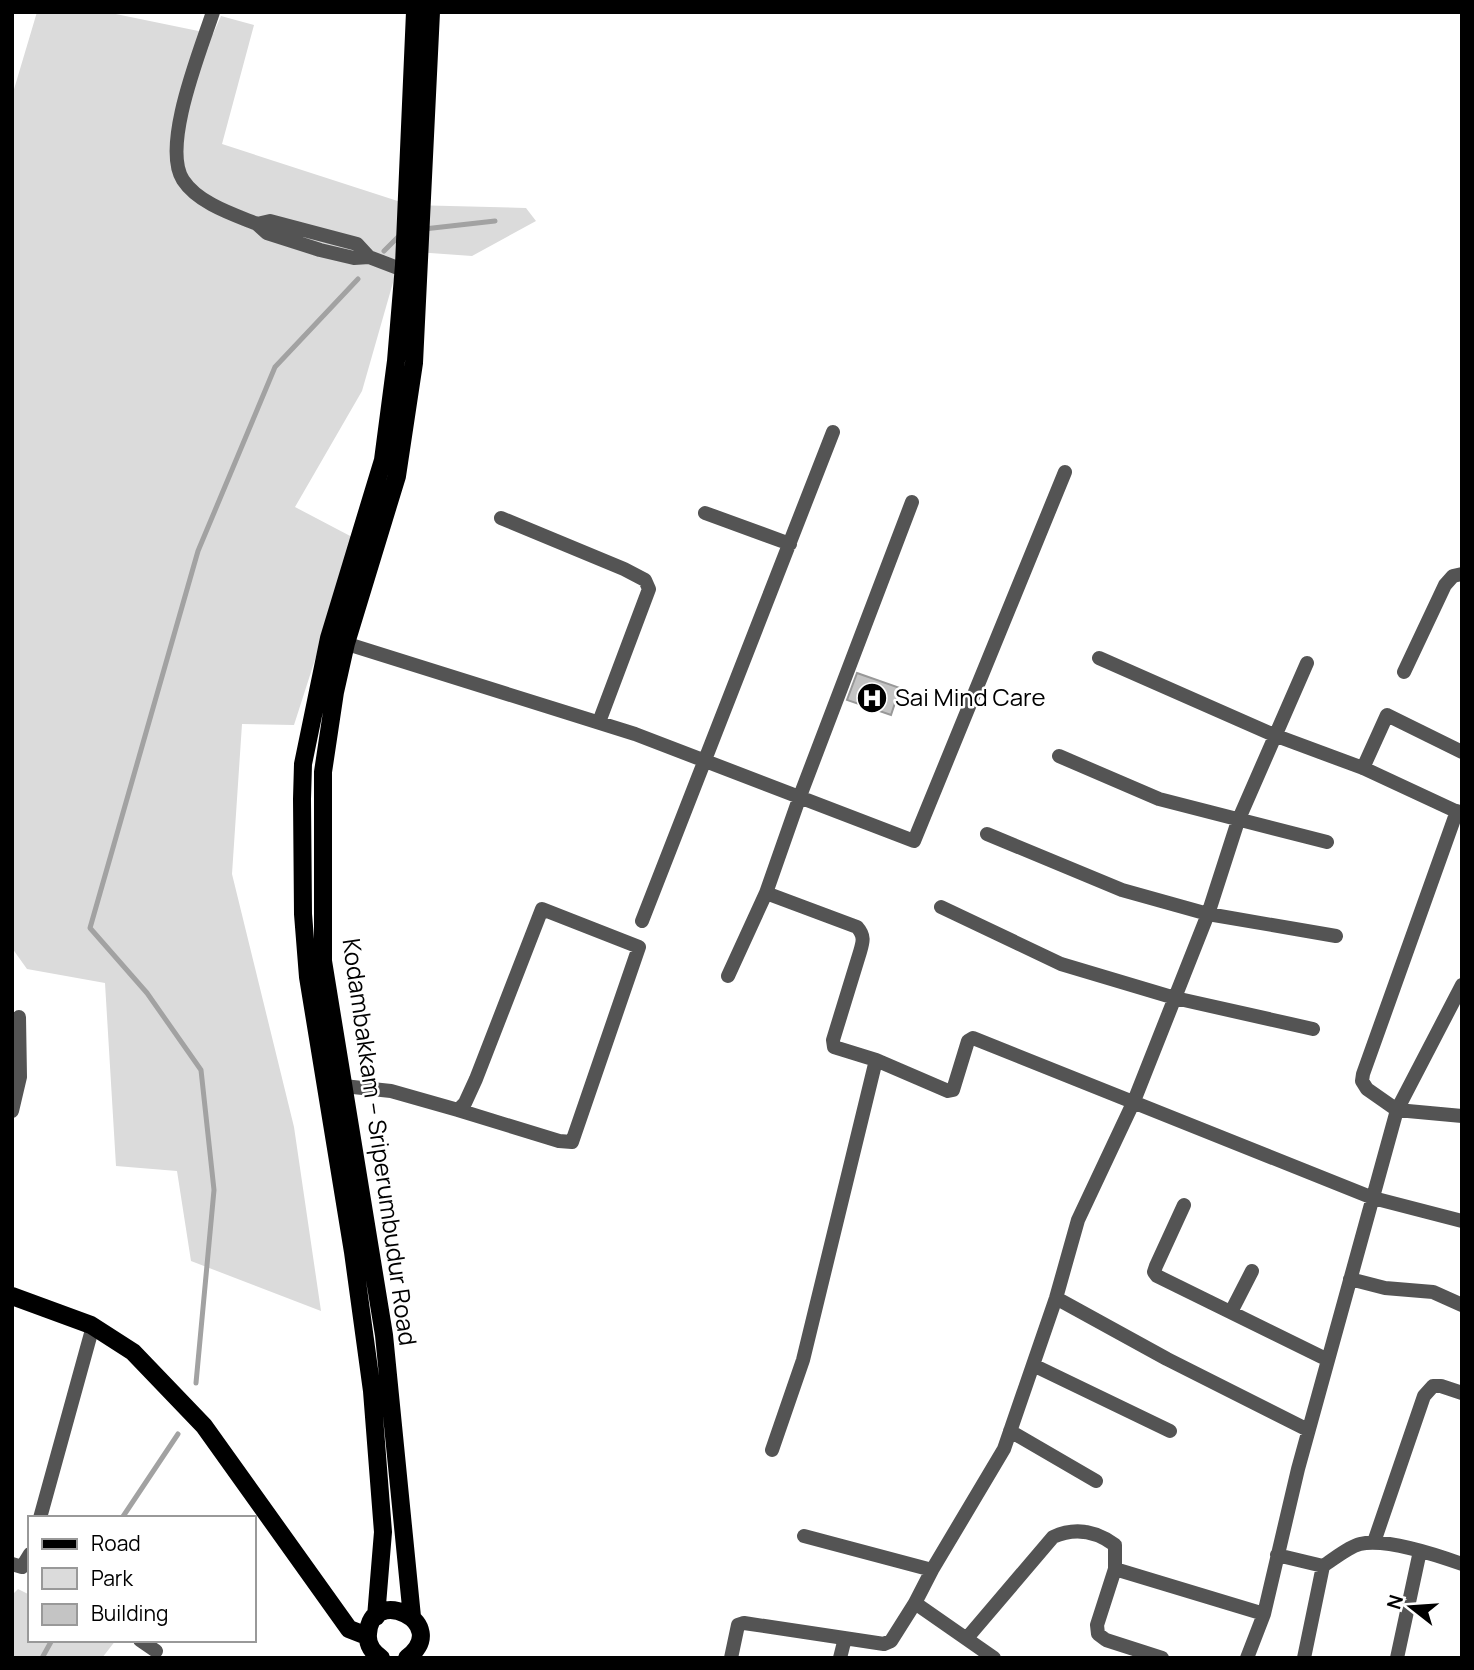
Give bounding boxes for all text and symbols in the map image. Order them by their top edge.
place label: Sai Mind Care [895,680,1045,713]
hospital icon: Sai Mind Care [855,681,889,715]
street label: Kodambakkam – Sriperumbudur Road [336,936,425,1347]
legend [28,1516,256,1642]
text: Road [91,1529,141,1557]
text: Park [91,1564,133,1592]
north arrow [1376,1572,1446,1642]
text: N [1380,1592,1409,1612]
text: Building [91,1599,168,1627]

